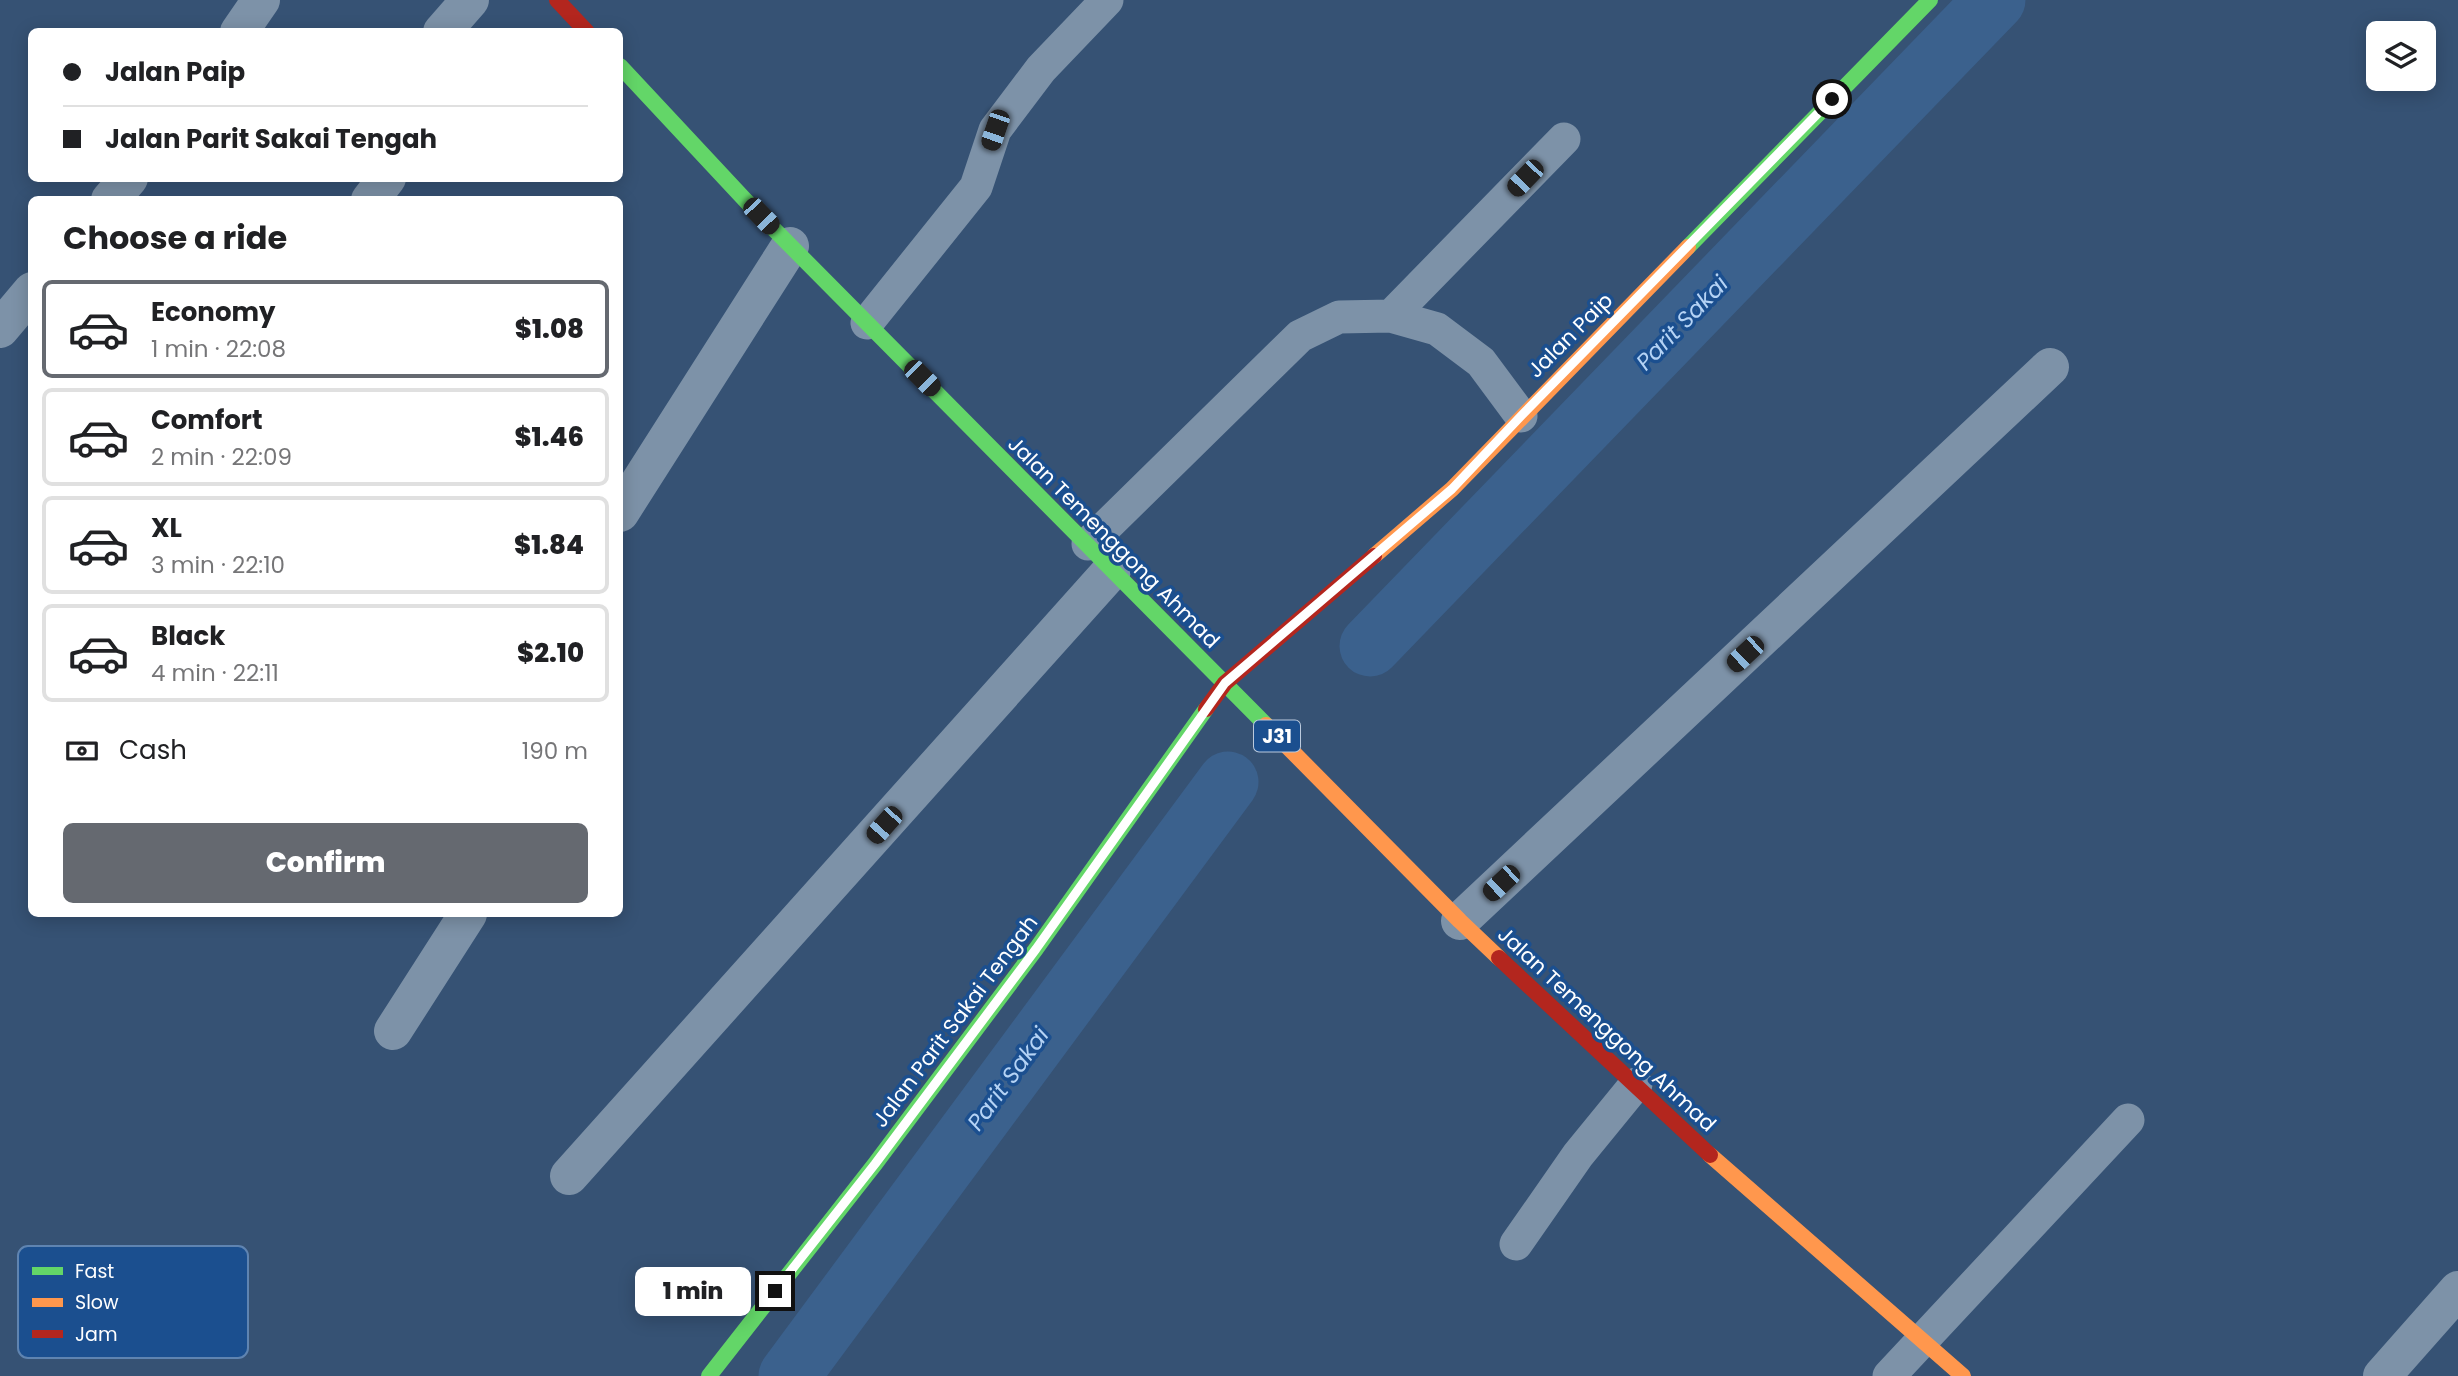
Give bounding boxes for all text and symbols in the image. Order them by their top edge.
map controls [2366,21,2436,91]
button: layers [2366,21,2436,91]
text: Jalan Paip [105,54,245,90]
route start [1816,83,1848,115]
car [979,107,1012,153]
text: Jalan Parit Sakai Tengah [105,121,437,157]
car [1503,156,1548,200]
car [739,194,784,238]
text: Choose a ride [63,215,287,260]
water label: Parit Sakai [1629,268,1736,377]
street label: Jalan Paip [1521,286,1619,384]
text: Economy [151,294,275,330]
icon: car [67,298,130,361]
text: $1.08 [515,311,584,347]
text: 1 min · 22:08 [151,333,286,365]
car [900,356,945,400]
text: Comfort [151,402,263,438]
icon: car [67,406,130,469]
text: $1.46 [514,419,584,455]
street label: Jalan Temenggong Ahmad [1002,430,1226,654]
text: 2 min · 22:09 [151,441,292,473]
text: XL [151,510,182,546]
icon: car [67,514,130,577]
text: $1.84 [514,527,584,563]
text: 3 min · 22:10 [151,549,285,581]
text: Black [151,618,225,654]
icon: car [67,622,130,685]
car [1723,632,1768,676]
text: $2.10 [517,635,584,671]
text: 4 min · 22:11 [151,657,279,689]
road number: J31 [1254,720,1300,751]
icon: cash [63,732,101,770]
text: Cash [119,732,187,768]
text: 190 m [522,735,588,767]
car [863,802,906,848]
button: Confirm [63,823,588,903]
car [1479,861,1524,905]
street label: Jalan Parit Sakai Tengah [867,910,1043,1132]
street label: Jalan Temenggong Ahmad [1491,920,1723,1138]
water label: Parit Sakai [961,1022,1055,1136]
legend [18,1246,248,1358]
text: Fast [75,1258,114,1285]
callout: 1 min [635,1266,750,1316]
text: 1 min [663,1275,723,1307]
route end [759,1275,791,1307]
text: Slow [75,1289,119,1316]
text: Jam [75,1321,117,1348]

